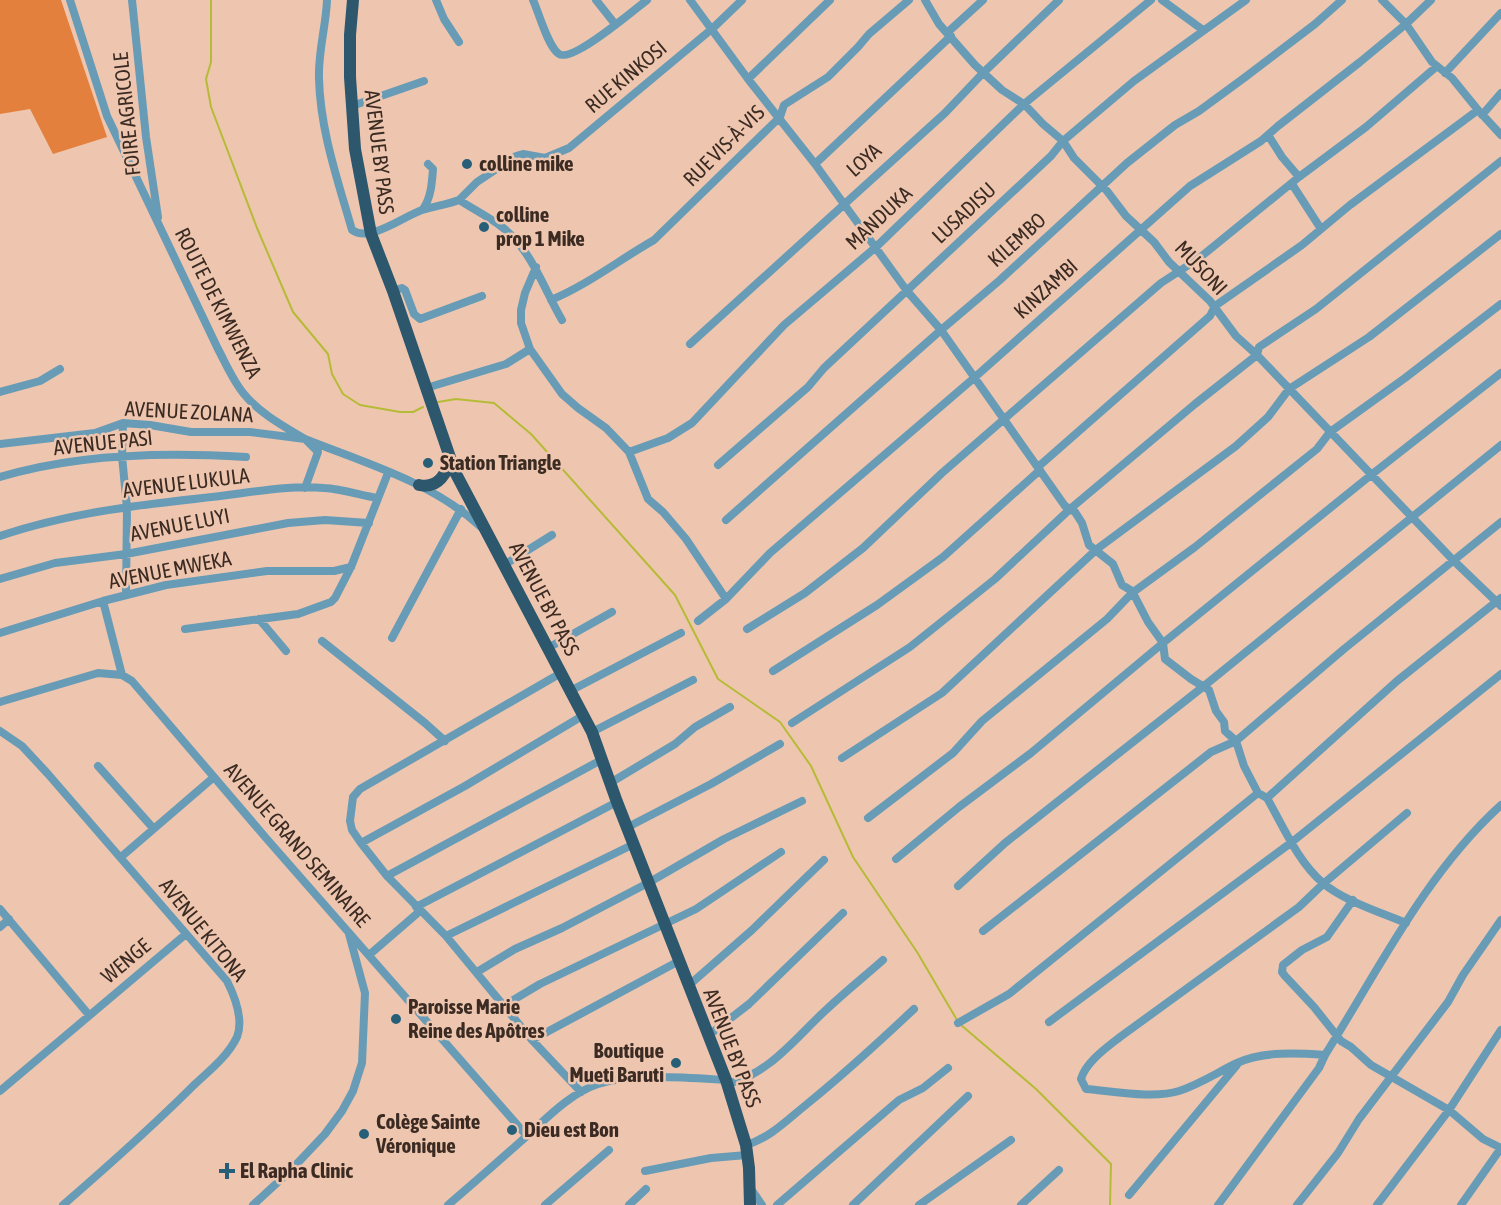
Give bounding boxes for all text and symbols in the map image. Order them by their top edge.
street label: RUE KINKOSI [580,35,671,117]
street label: FOIRE AGRICOLE [108,51,144,177]
street label: AVENUE BY PASS [360,88,400,216]
street label: RUE VIS-À-VIS [678,100,769,191]
street label: LOYA [841,137,886,181]
place label: colline mike [479,151,574,175]
marker: colline mike [460,157,474,171]
street label: LUSADISU [927,177,1000,248]
street label: MANDUKA [840,180,917,254]
place label: colline prop 1 Mike [496,202,585,250]
street label: KILEMBO [983,207,1050,271]
marker: colline prop 1 Mike [477,220,491,234]
street label: ROUTE DE KIMWENZA [171,223,267,382]
street label: MUSONI [1171,235,1233,299]
street label: KINZAMBI [1009,254,1082,323]
street label: AVENUE ZOLANA [124,396,255,426]
street label: AVENUE PASI [52,425,154,459]
place label: Station Triangle [440,450,561,474]
marker: Station Triangle [421,456,435,470]
street label: AVENUE LUKULA [121,462,251,502]
street label: AVENUE LUYI [128,503,232,545]
street label: AVENUE BY PASS [505,538,585,660]
street label: AVENUE MWEKA [106,545,234,593]
street label: AVENUE GRAND SEMINAIRE [220,757,376,931]
street label: AVENUE KITONA [155,873,253,986]
street label: WENGE [96,933,155,988]
street label: AVENUE BY PASS [699,985,767,1111]
place label: Paroisse Marie Reine des Apôtres [408,994,545,1042]
marker: Paroisse Marie Reine des Apôtres [389,1012,403,1026]
place label: Boutique Mueti Baruti [570,1038,664,1086]
marker: Boutique Mueti Baruti [669,1056,683,1070]
place label: Colège Sainte Véronique [375,1109,480,1157]
place label: Dieu est Bon [524,1117,619,1141]
marker: Dieu est Bon [505,1123,519,1137]
marker: Colège Sainte Véronique [357,1127,371,1141]
place label: El Rapha Clinic [240,1158,353,1182]
marker: El Rapha Clinic [218,1162,236,1180]

